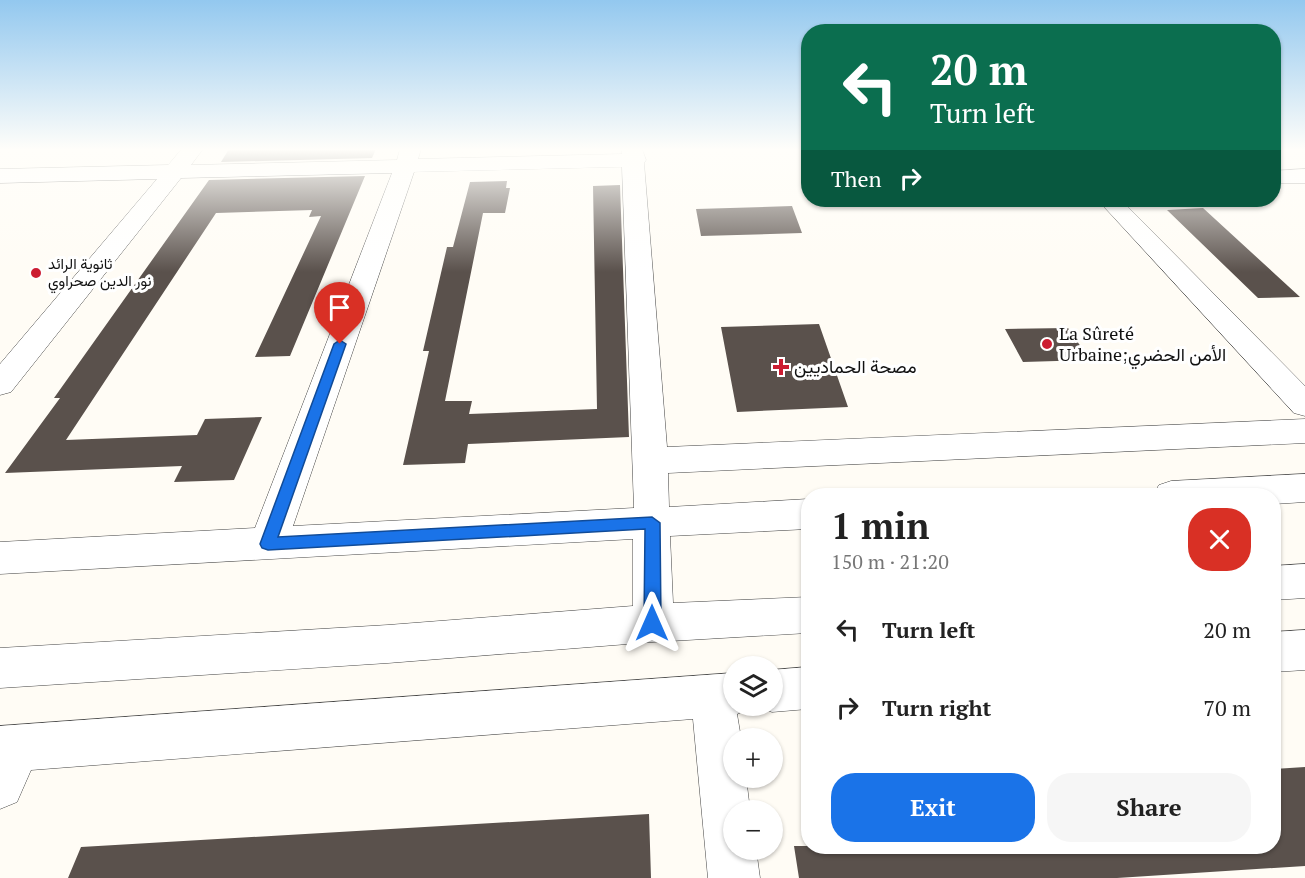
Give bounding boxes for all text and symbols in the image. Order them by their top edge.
text: 20 m [930,41,1028,97]
icon: left [831,48,909,126]
text: Turn left [930,95,1035,131]
icon: right [894,162,927,195]
text: Then [831,164,882,193]
place label: ثانوية الرائد نور الدين صحراوي [48,253,151,294]
marker: ثانوية الرائد نور الدين صحراوي [29,266,43,280]
pin [314,282,365,344]
icon: arrive [323,291,356,324]
place label: La Sûreté Urbaine;الأمن الحضري [1059,321,1226,370]
marker: La Sûreté Urbaine;الأمن الحضري [1040,337,1054,351]
place label: مصحة الحماديين [794,354,917,378]
marker: مصحة الحماديين [772,358,790,376]
text: 1 min [831,502,929,549]
button: close [1188,508,1251,571]
text: 150 m · 21:20 [831,548,949,575]
position arrow [620,591,684,655]
icon: left [831,613,864,646]
text: Turn left [882,615,975,644]
text: 20 m [1203,615,1251,644]
map controls [723,656,783,860]
button: layers [723,656,783,716]
icon: right [831,691,864,724]
text: Turn right [882,693,991,722]
text: 70 m [1203,693,1251,722]
button: + [723,728,783,788]
button: Exit [831,773,1035,842]
button: Share [1047,773,1251,842]
button: − [723,800,783,860]

